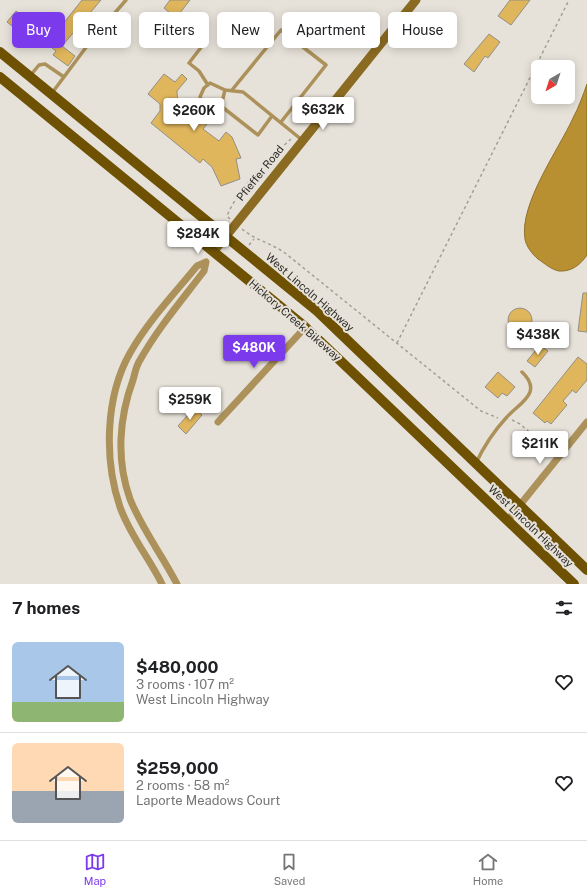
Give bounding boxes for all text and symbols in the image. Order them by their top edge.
chip: Buy [12,12,65,48]
chip: Rent [73,12,131,48]
chip: Filters [139,12,209,48]
chip: New [217,12,274,48]
chip: Apartment [282,12,380,48]
chip: House [388,12,457,48]
north arrow [531,60,575,104]
map controls [531,60,575,104]
pin: $632K [295,97,351,131]
pin: $260K [166,98,222,132]
text: $632K [301,102,345,117]
text: $260K [172,103,216,118]
street label: Pfieffer Road [234,143,286,203]
pin: $284K [170,221,226,255]
text: $284K [176,226,220,241]
street label: West Lincoln Highway [263,250,357,334]
street label: Hickory Creek Bikeway [247,277,343,363]
pin: $438K [510,322,566,356]
text: $438K [516,327,560,342]
pin: $480K [226,335,282,369]
text: $480K [232,340,276,355]
pin: $259K [162,387,218,421]
text: $259K [168,392,212,407]
pin: $211K [512,431,568,465]
text: $211K [521,436,559,451]
street label: West Lincoln Highway [486,482,576,570]
icon: filters [553,597,575,619]
text: 7 homes [12,598,80,618]
text: $480,000 [136,657,219,677]
icon: home [44,658,92,706]
icon: heart [553,671,575,693]
text: 3 rooms · 107 m² [136,677,234,692]
text: West Lincoln Highway [136,692,269,707]
text: $259,000 [136,758,219,778]
icon: home [44,759,92,807]
icon: heart [553,772,575,794]
text: 2 rooms · 58 m² [136,778,229,793]
text: Laporte Meadows Court [136,793,280,808]
tab: Map [84,851,106,887]
tab: Saved [274,851,305,887]
tab: Home [473,851,503,887]

